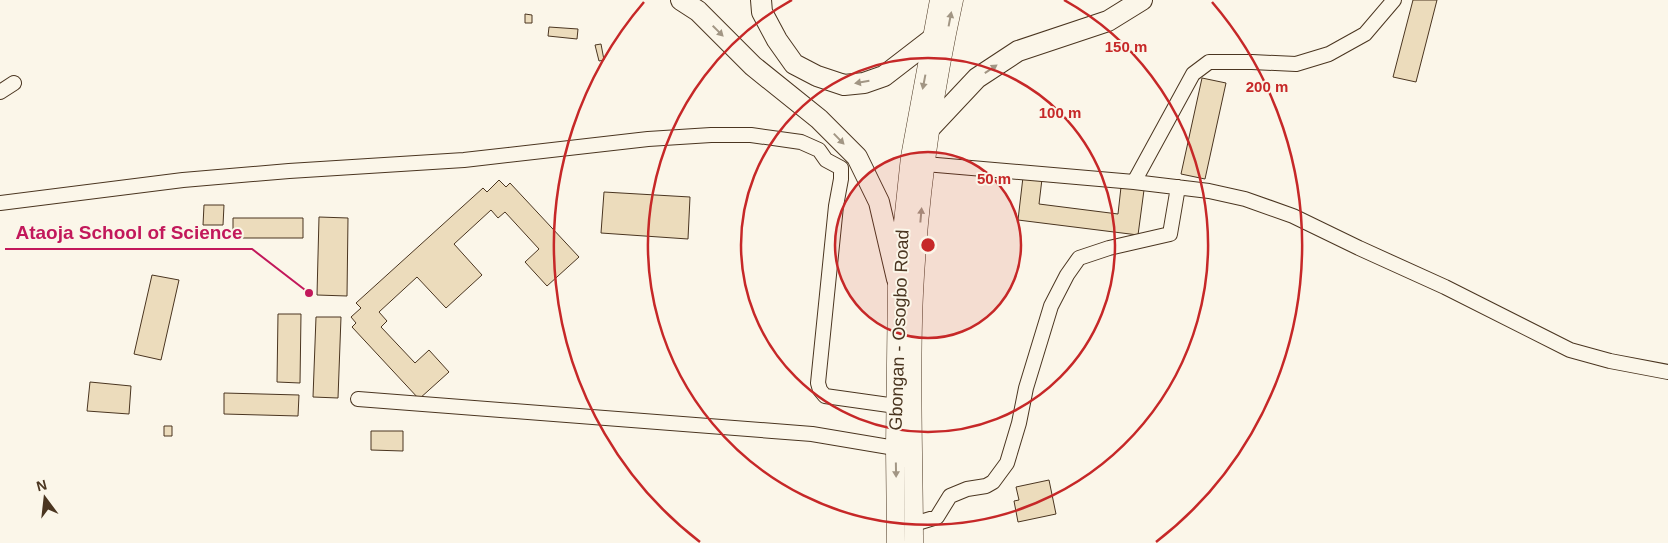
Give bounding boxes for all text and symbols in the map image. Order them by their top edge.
one-way arrow [946,12,954,27]
one-way arrow [712,25,724,37]
text: 150 m [1105,38,1147,55]
one-way arrow [984,64,997,74]
one-way arrow [919,75,927,91]
text: 200 m [1246,78,1288,95]
one-way arrow [854,79,870,87]
text: 100 m [1039,104,1081,121]
one-way arrow [833,133,845,145]
text: 50 m [977,170,1011,187]
one-way arrow [917,206,925,222]
callout: Ataoja School of Science [5,215,252,249]
text: Ataoja School of Science [16,222,243,243]
street label: Gbongan - Osogbo Road [885,229,913,431]
centre of rings [919,236,937,254]
one-way arrow [892,463,900,479]
north arrow [20,473,70,523]
text: N [35,476,49,494]

